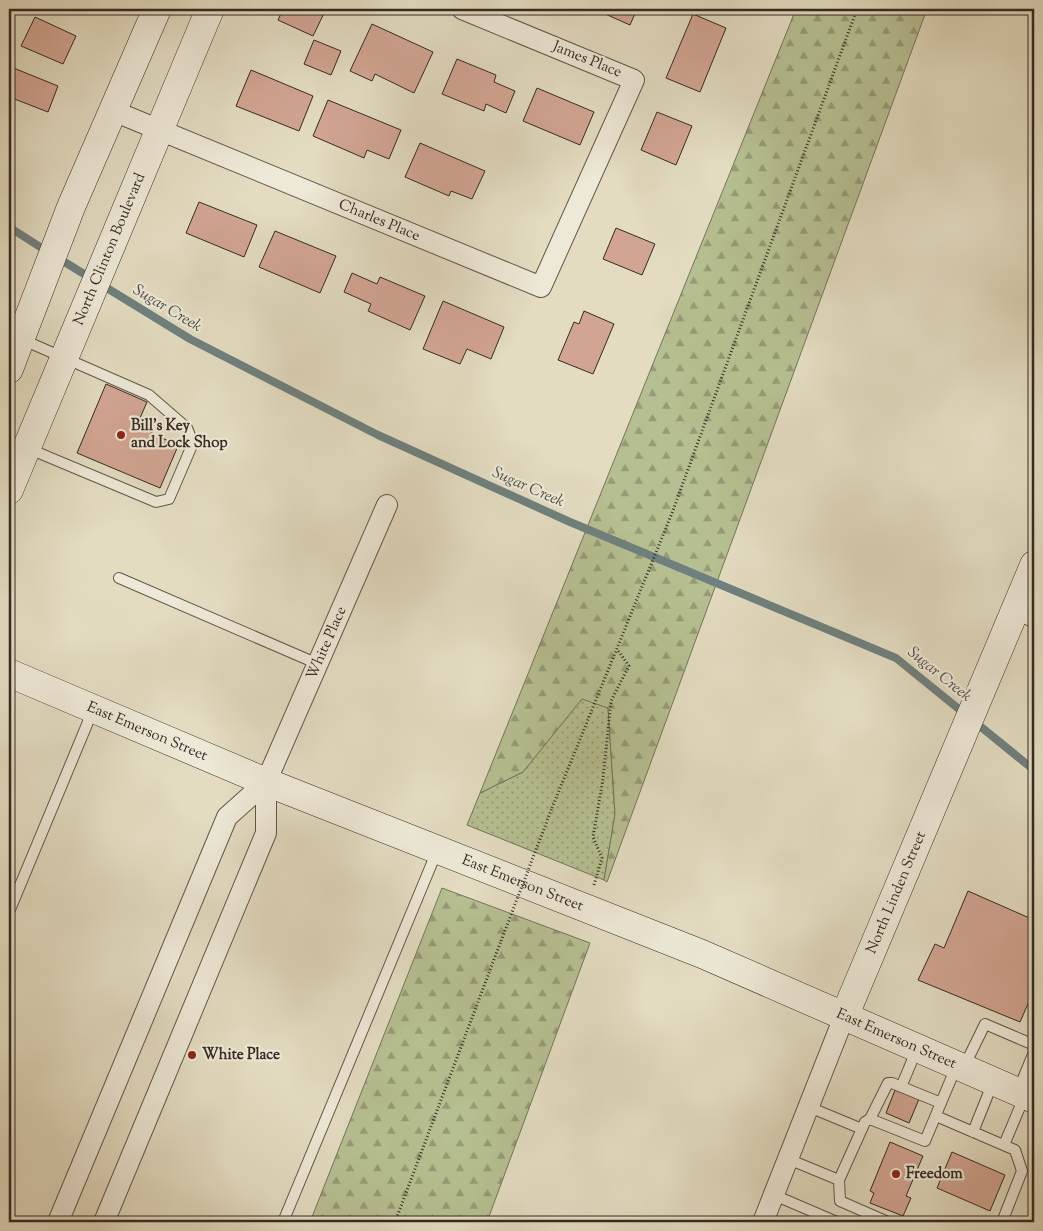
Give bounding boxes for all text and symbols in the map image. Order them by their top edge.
street label: James Place [548,36,625,83]
street label: North Clinton Boulevard [68,169,151,329]
street label: Charles Place [335,194,423,247]
water label: Sugar Creek [128,279,206,339]
place label: Bill's Key and Lock Shop [131,416,228,454]
marker: Bill's Key and Lock Shop [115,429,127,441]
water label: Sugar Creek [488,462,568,514]
street label: White Place [301,603,352,683]
water label: Sugar Creek [902,642,976,708]
street label: East Emerson Street [84,697,211,766]
street label: North Linden Street [861,828,931,957]
street label: East Emerson Street [459,850,587,917]
street label: East Emerson Street [833,1003,960,1074]
place label: White Place [202,1045,280,1066]
marker: White Place [186,1049,198,1061]
place label: Freedom [906,1164,963,1185]
marker: Freedom [890,1168,902,1180]

